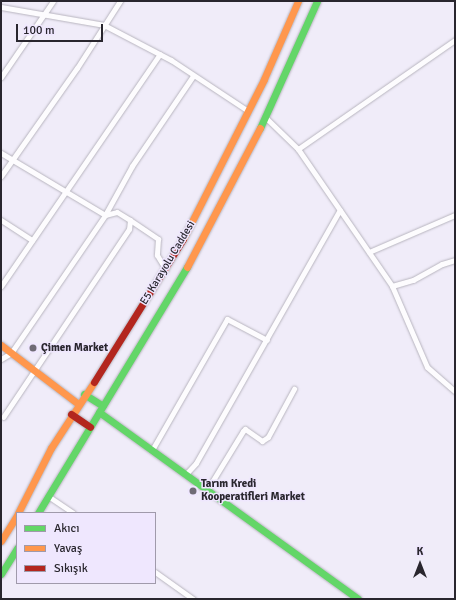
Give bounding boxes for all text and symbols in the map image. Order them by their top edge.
scale bar [18,16,105,42]
text: 100 m [23,23,55,38]
street label: E5 Karayolu Caddesi [138,219,198,307]
place label: Çimen Market [41,341,108,355]
marker: Çimen Market [28,343,38,353]
place label: Tarım Kredi Kooperatifleri Market [201,478,305,504]
marker: Tarım Kredi Kooperatifleri Market [188,486,198,496]
legend [16,512,156,584]
text: Akıcı [54,521,80,536]
text: Yavaş [54,541,82,556]
north arrow [400,544,440,584]
text: K [417,545,423,558]
text: Sıkışık [54,561,88,576]

